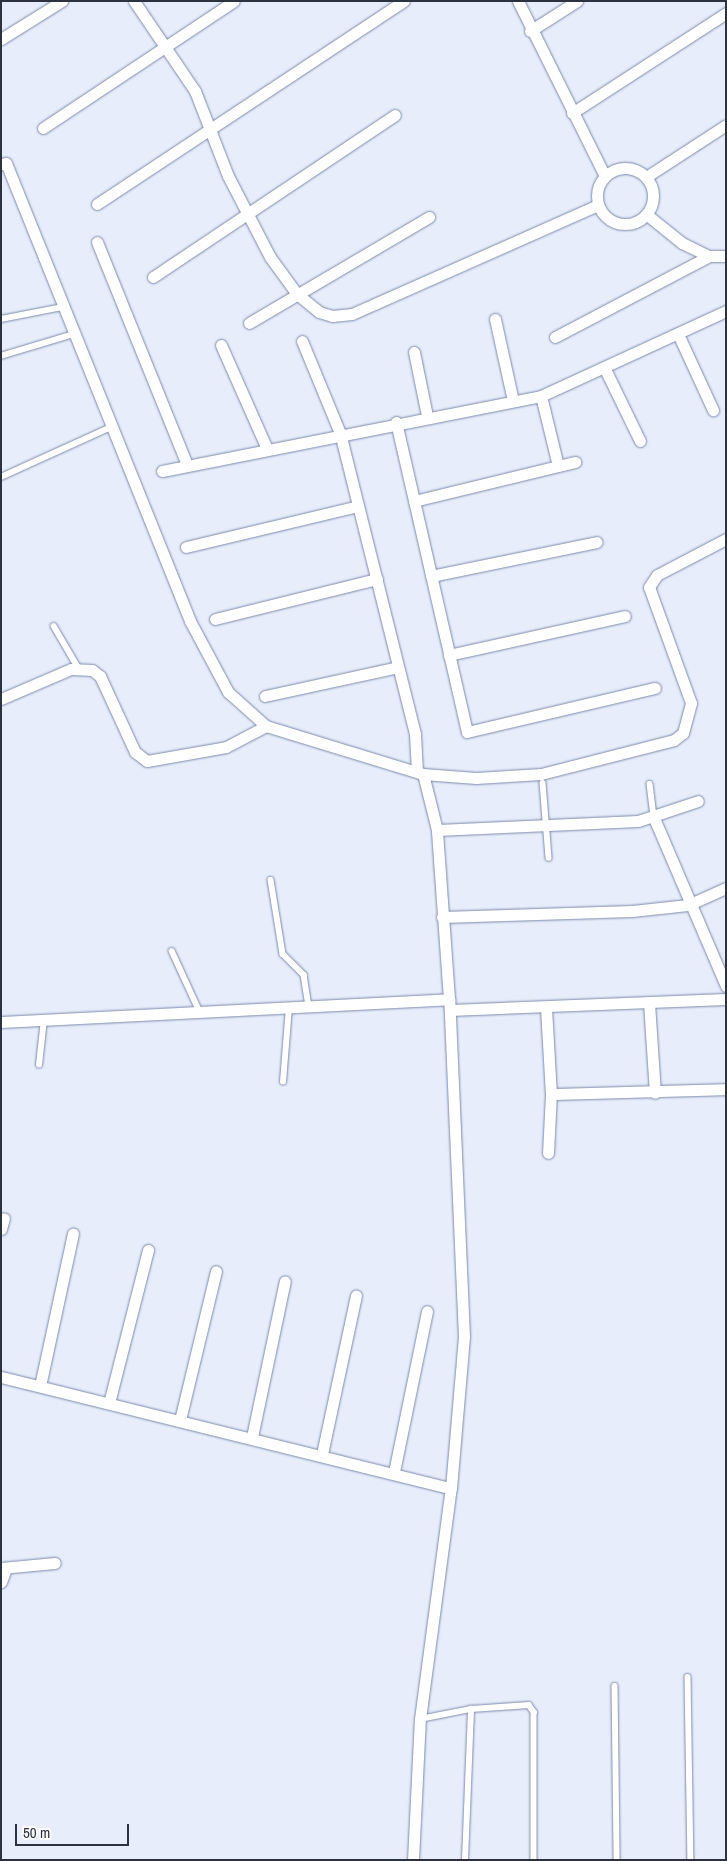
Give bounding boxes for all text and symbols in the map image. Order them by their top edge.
scale bar [18,1814,131,1846]
text: 50 m [23,1822,50,1843]

